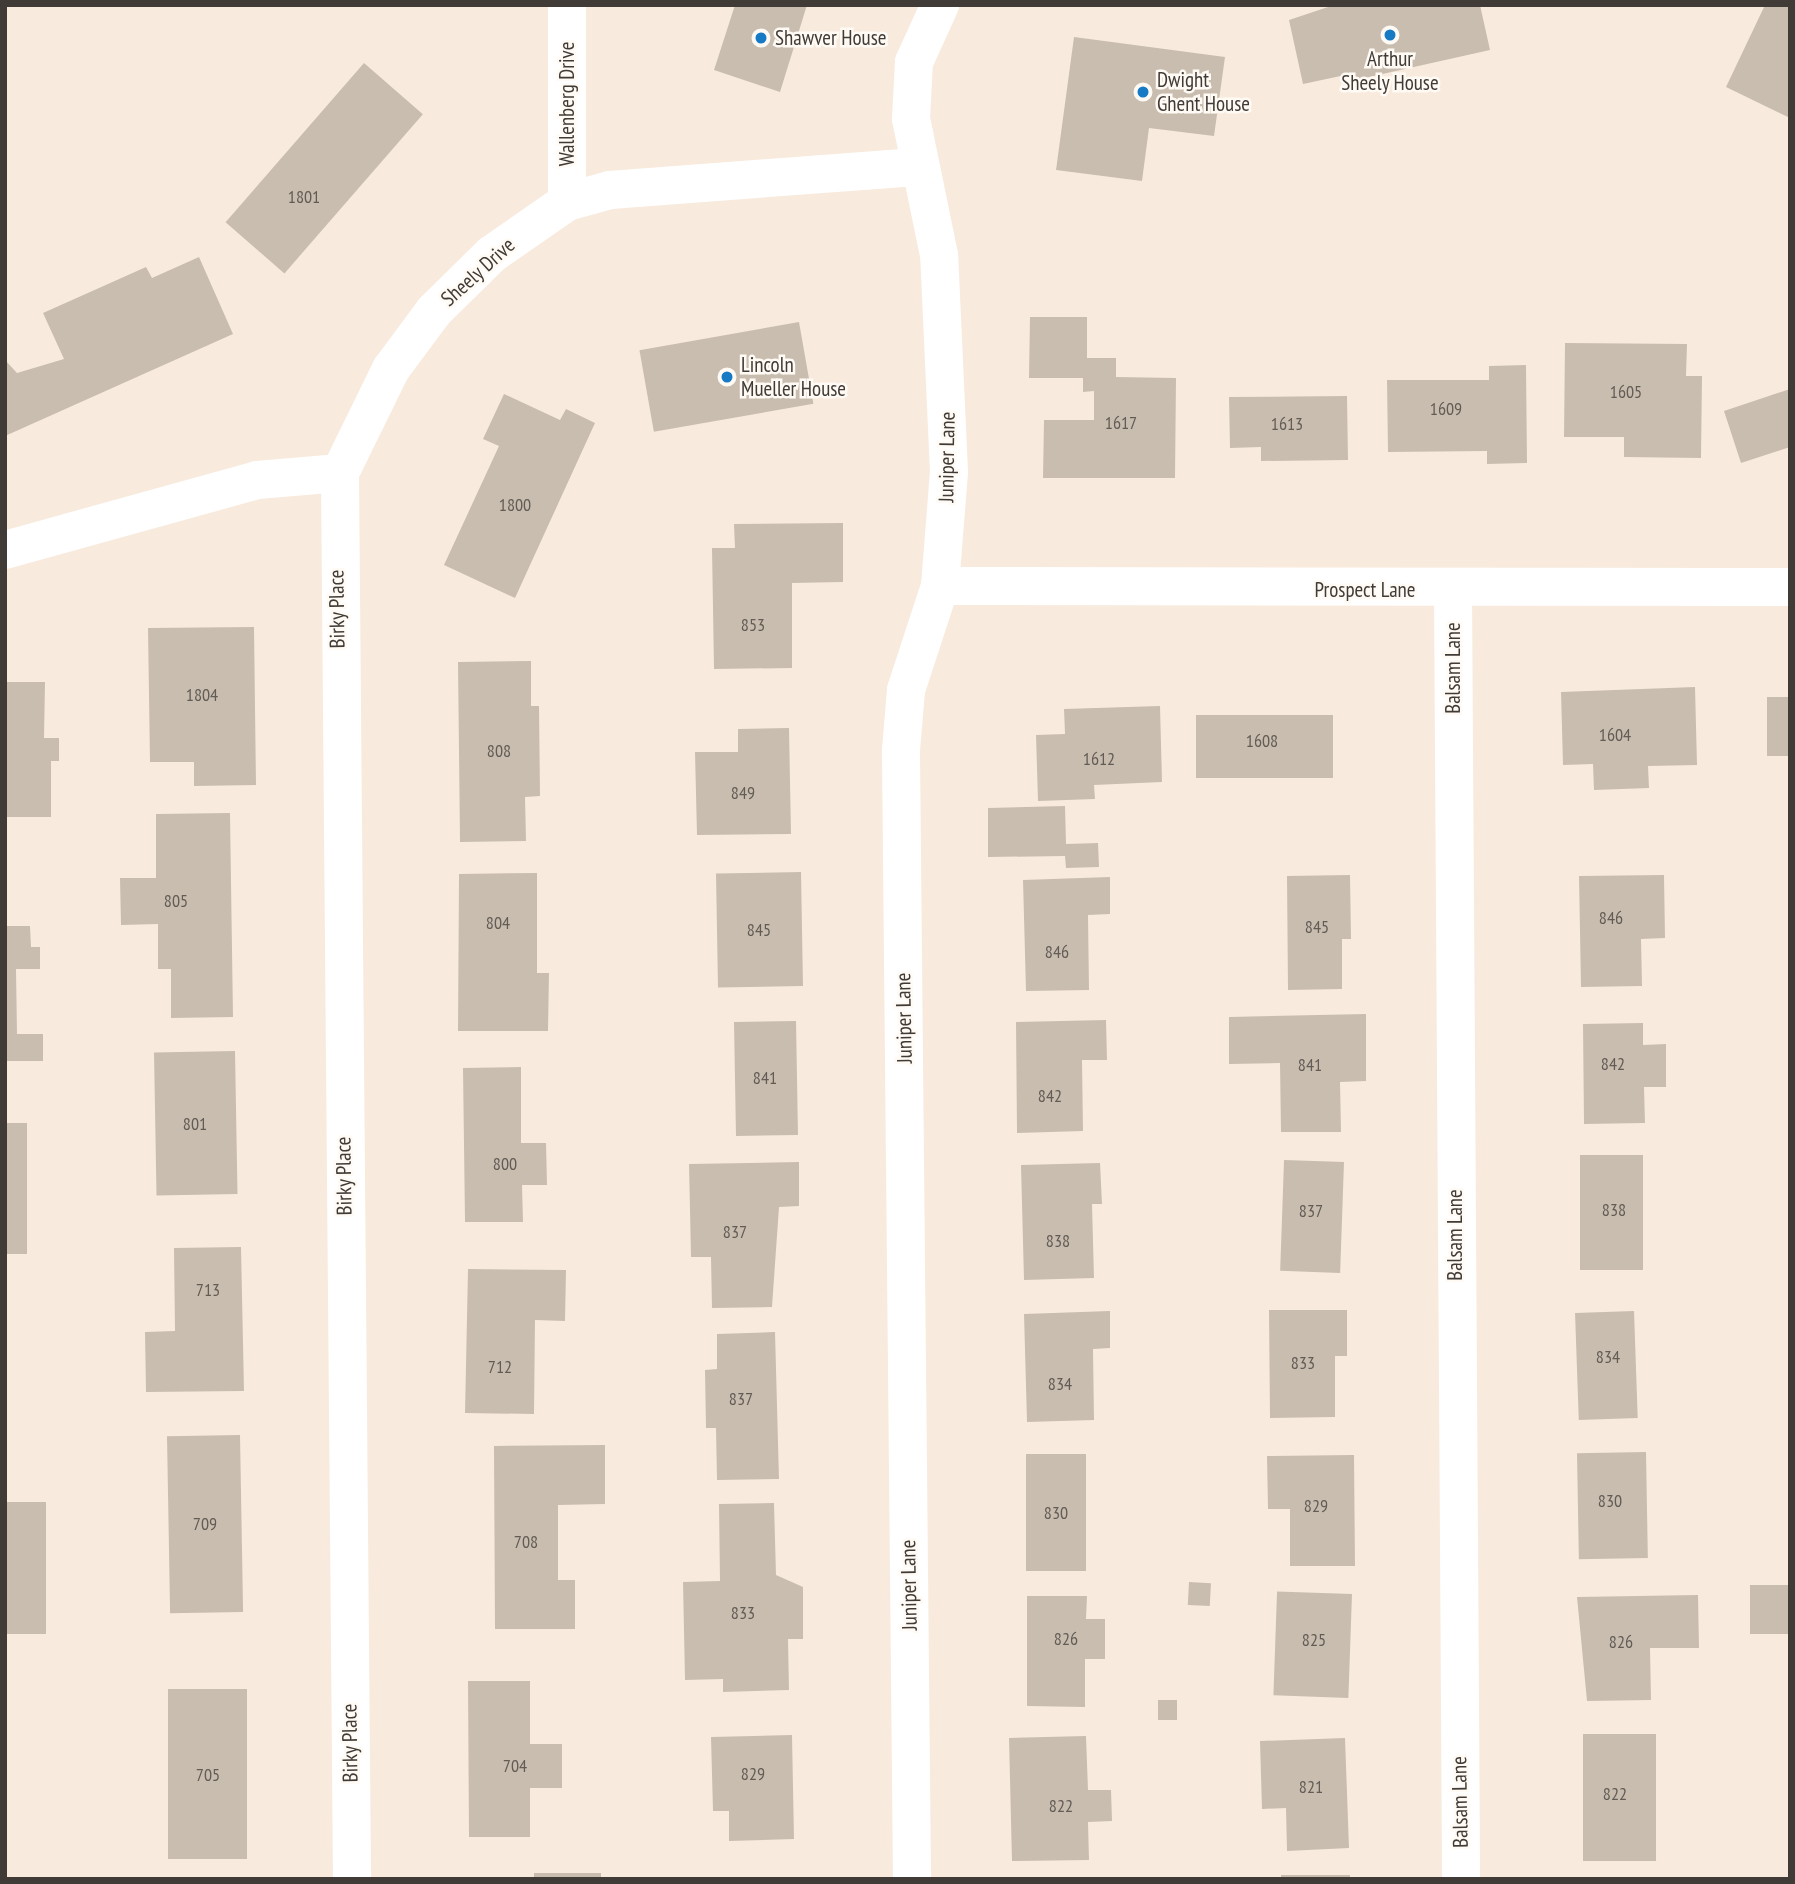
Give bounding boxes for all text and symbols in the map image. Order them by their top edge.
place label: Shawver House [775,25,886,51]
marker: Arthur Sheely House [1382,27,1398,43]
marker: Shawver House [753,30,769,46]
street label: Wallenberg Drive [554,42,580,166]
place label: Arthur Sheely House [1341,46,1439,96]
place label: Dwight Ghent House [1157,67,1250,117]
marker: Dwight Ghent House [1135,84,1151,100]
house number: 1801 [288,186,320,208]
street label: Sheely Drive [436,232,520,312]
place label: Lincoln Mueller House [741,352,846,402]
marker: Lincoln Mueller House [719,369,735,385]
house number: 1605 [1610,381,1642,403]
house number: 1609 [1430,398,1462,420]
street label: Juniper Lane [934,411,960,503]
house number: 1617 [1105,412,1137,434]
house number: 1613 [1271,413,1303,435]
house number: 1800 [499,494,531,516]
street label: Birky Place [324,569,350,649]
street label: Prospect Lane [1315,577,1415,603]
house number: 853 [741,614,765,636]
street label: Balsam Lane [1440,622,1466,714]
house number: 1804 [186,684,218,706]
house number: 1604 [1599,724,1631,746]
house number: 1608 [1246,730,1278,752]
house number: 808 [487,740,511,762]
house number: 1612 [1083,748,1115,770]
house number: 849 [731,782,755,804]
house number: 805 [164,890,188,912]
house number: 846 [1599,907,1623,929]
house number: 804 [486,912,510,934]
house number: 845 [1305,916,1329,938]
house number: 845 [747,919,771,941]
house number: 846 [1045,941,1069,963]
street label: Juniper Lane [891,972,917,1064]
house number: 842 [1601,1053,1625,1075]
house number: 841 [1298,1054,1322,1076]
house number: 841 [753,1067,777,1089]
house number: 842 [1038,1085,1062,1107]
house number: 801 [183,1113,207,1135]
street label: Birky Place [331,1136,357,1216]
house number: 800 [493,1153,517,1175]
street label: Balsam Lane [1442,1189,1468,1281]
house number: 838 [1602,1199,1626,1221]
house number: 837 [1299,1200,1323,1222]
house number: 837 [723,1221,747,1243]
house number: 838 [1046,1230,1070,1252]
house number: 713 [196,1279,220,1301]
house number: 834 [1596,1346,1620,1368]
house number: 833 [1291,1352,1315,1374]
house number: 712 [488,1356,512,1378]
house number: 834 [1048,1373,1072,1395]
house number: 837 [729,1388,753,1410]
house number: 830 [1598,1490,1622,1512]
house number: 829 [1304,1495,1328,1517]
house number: 830 [1044,1502,1068,1524]
house number: 709 [193,1513,217,1535]
house number: 708 [514,1531,538,1553]
street label: Juniper Lane [896,1539,922,1631]
house number: 833 [731,1602,755,1624]
house number: 826 [1054,1628,1078,1650]
house number: 825 [1302,1629,1326,1651]
house number: 826 [1609,1631,1633,1653]
street label: Birky Place [337,1703,363,1783]
house number: 704 [503,1755,527,1777]
street label: Balsam Lane [1447,1756,1473,1848]
house number: 829 [741,1763,765,1785]
house number: 705 [196,1764,220,1786]
house number: 821 [1299,1776,1323,1798]
house number: 822 [1603,1783,1627,1805]
house number: 822 [1049,1795,1073,1817]

